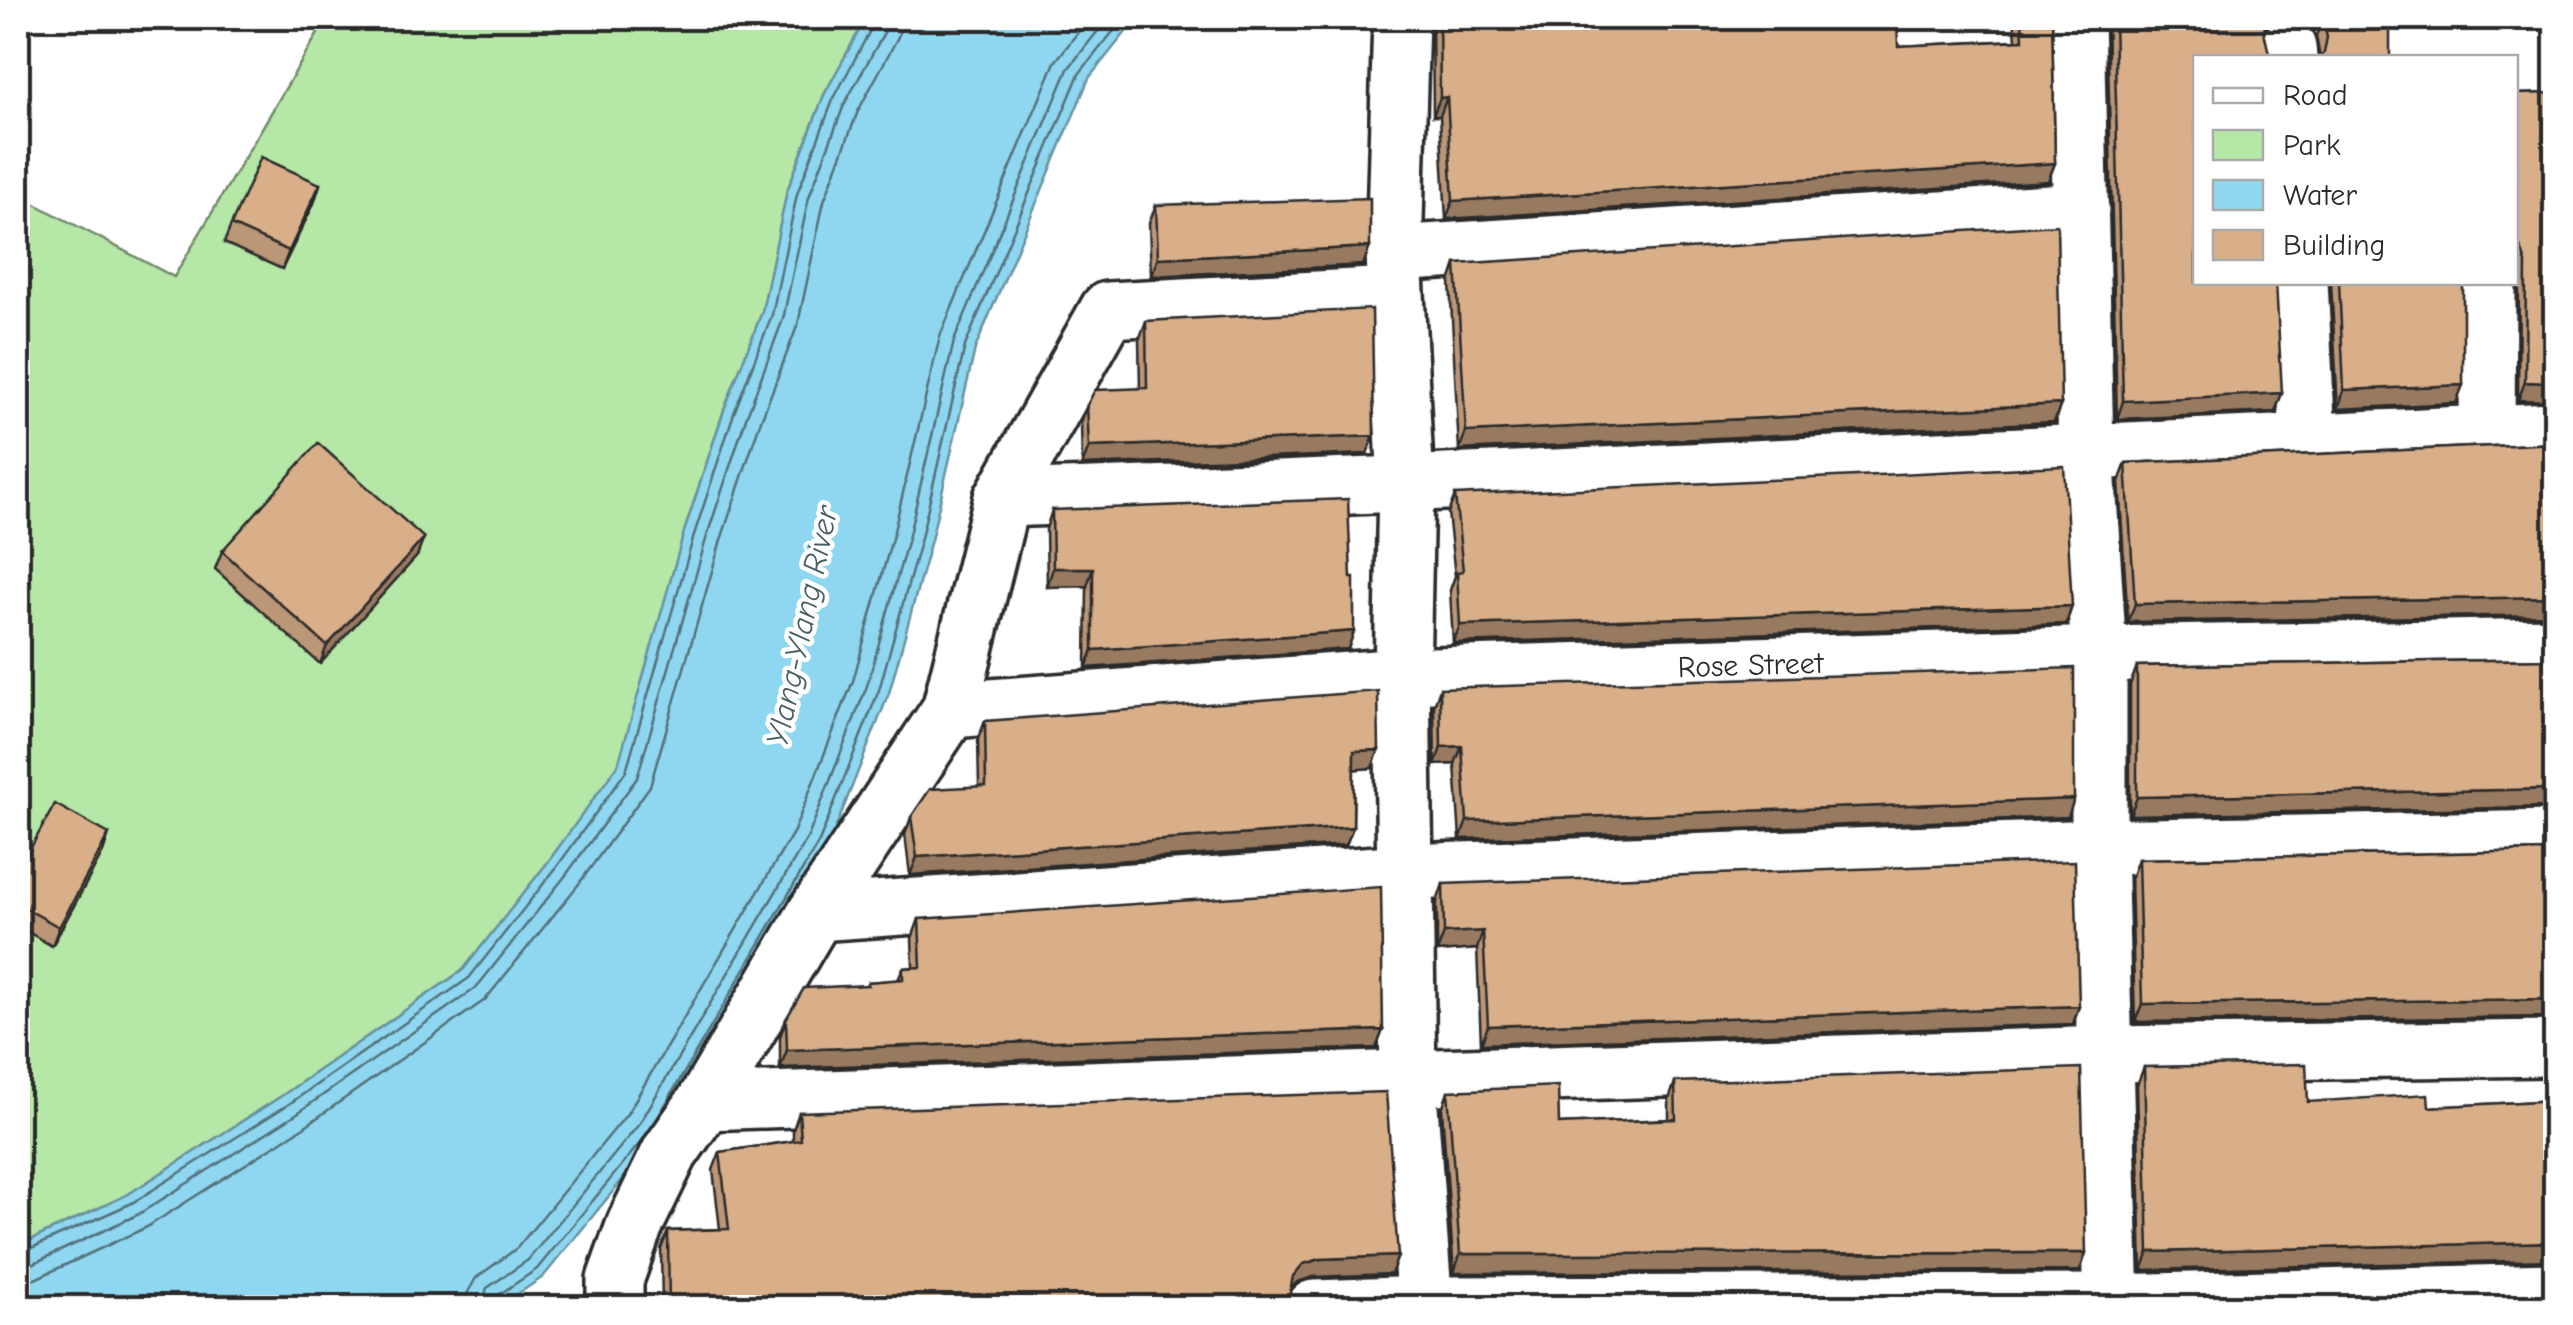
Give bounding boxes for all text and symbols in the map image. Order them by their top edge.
legend [2193,55,2518,285]
text: Road [2283,78,2348,113]
text: Park [2283,128,2341,163]
text: Water [2283,178,2357,213]
text: Building [2283,228,2386,263]
water label: Ylang-Ylang River [758,501,846,749]
street label: Rose Street [1677,645,1825,685]

